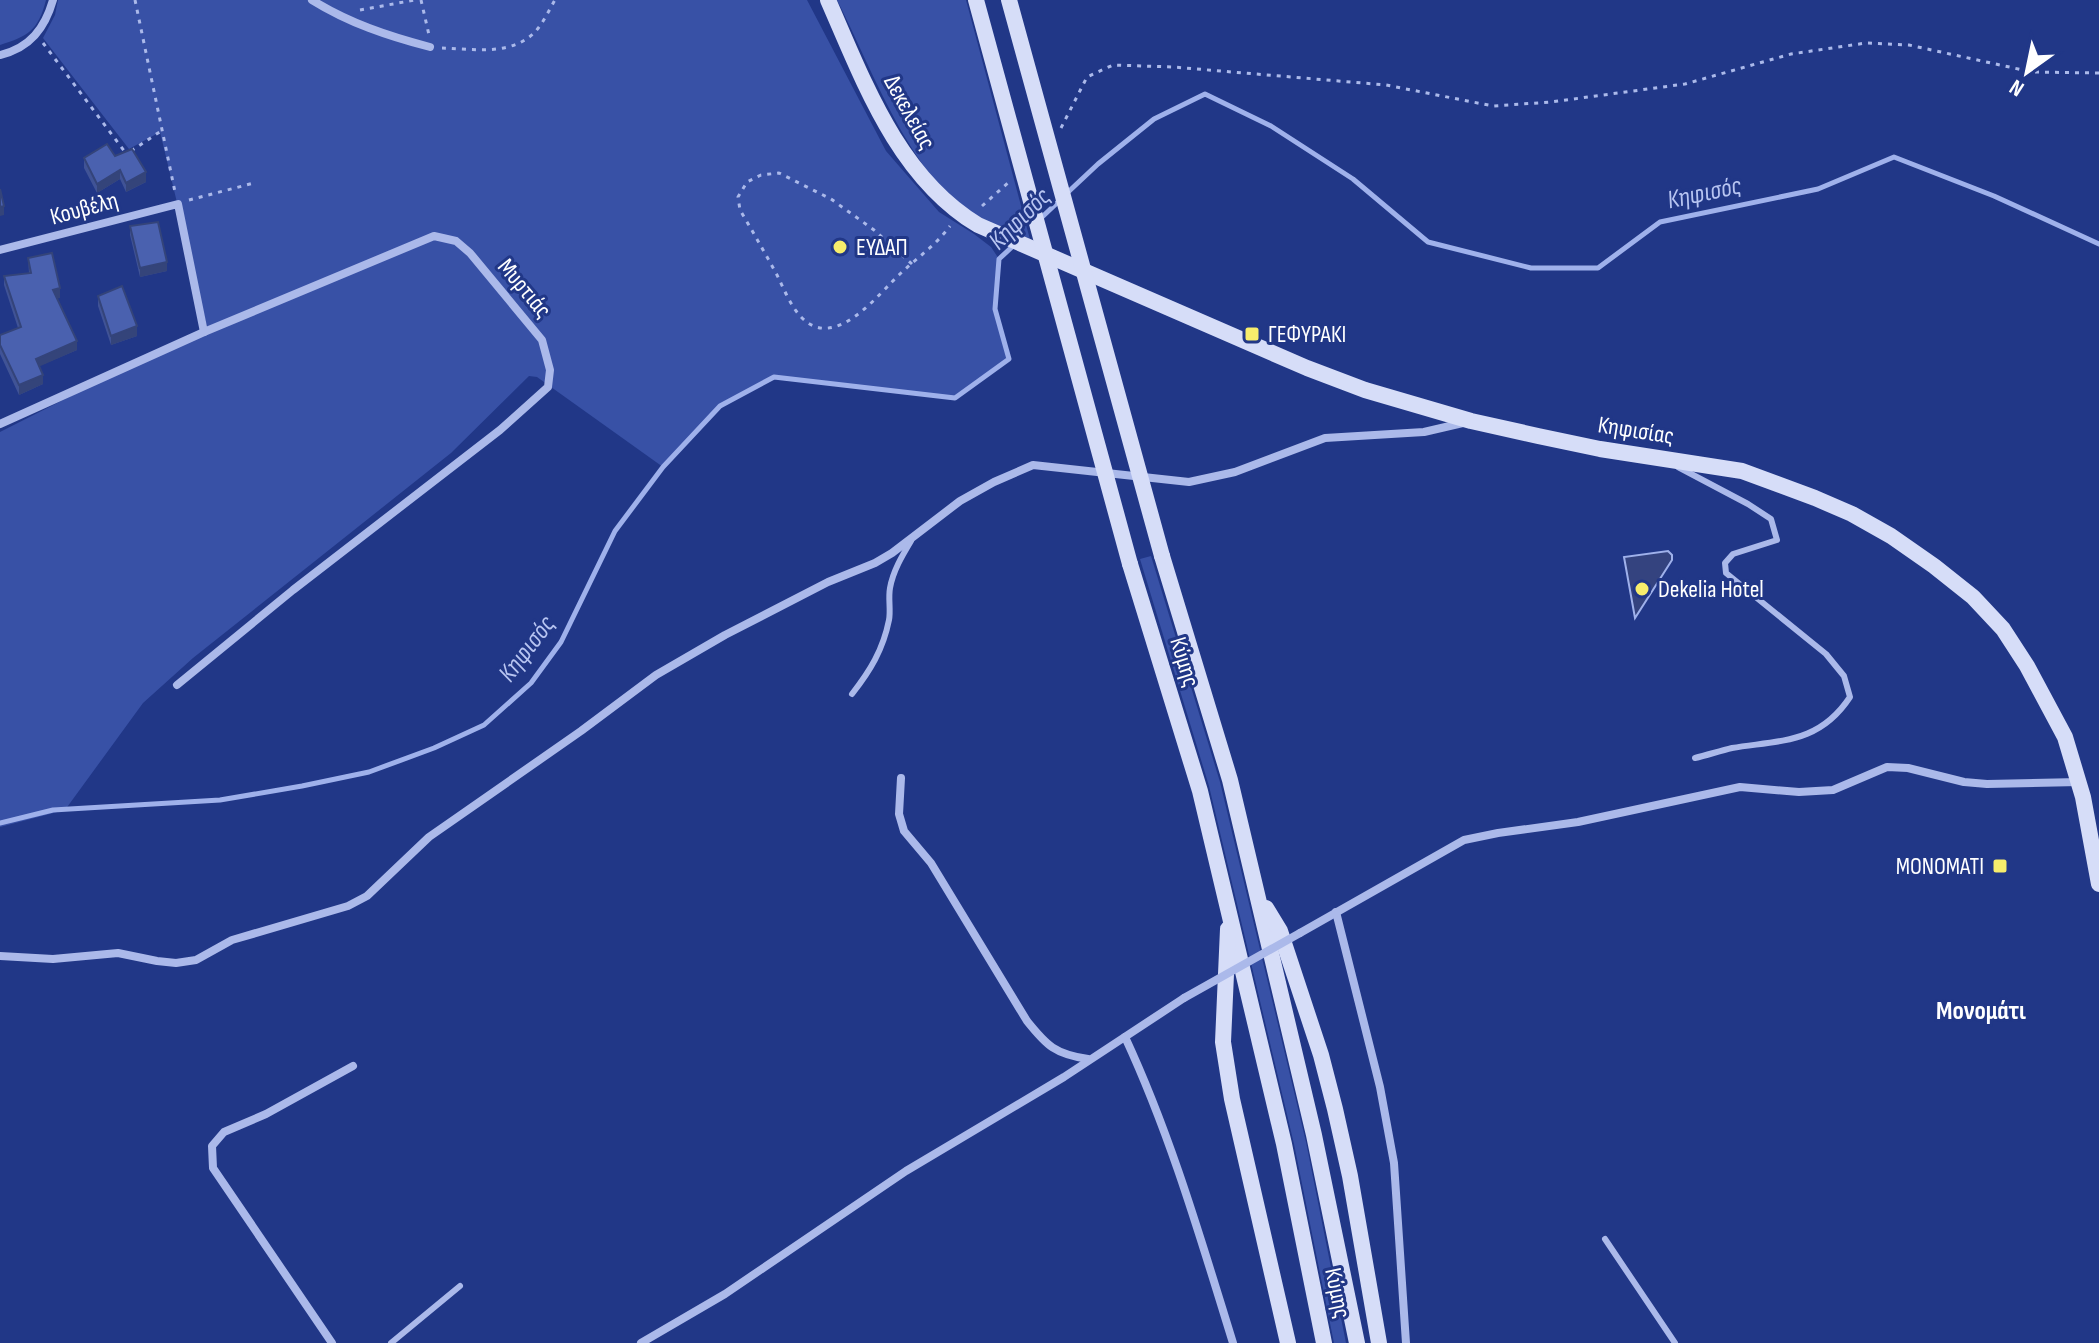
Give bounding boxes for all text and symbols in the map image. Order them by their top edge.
north arrow [1987,32,2067,112]
street label: Δεκελείας [877,70,942,155]
text: N [2005,73,2029,102]
water label: Κηφισός [1664,170,1745,216]
water label: Κηφισός [983,181,1058,257]
street label: Κουβέλη [47,186,121,231]
place label: ΕΥΔΑΠ [856,233,908,262]
marker: ΕΥΔΑΠ [831,238,849,256]
street label: Μυρτιάς [491,253,558,324]
place label: ΓΕΦΥΡΑΚΙ [1268,320,1346,349]
marker: ΓΕΦΥΡΑΚΙ [1243,325,1261,343]
street label: Κηφισίας [1596,410,1676,451]
place label: Dekelia Hotel [1658,575,1764,604]
marker: Dekelia Hotel [1633,580,1651,598]
water label: Κηφισός [492,609,563,688]
street label: Κύμης [1163,634,1206,691]
place label: ΜΟΝΟΜΑΤΙ [1896,852,1984,881]
marker: ΜΟΝΟΜΑΤΙ [1991,857,2009,875]
district label: Μονομάτι [1936,996,2026,1027]
street label: Κύμης [1318,1265,1357,1321]

